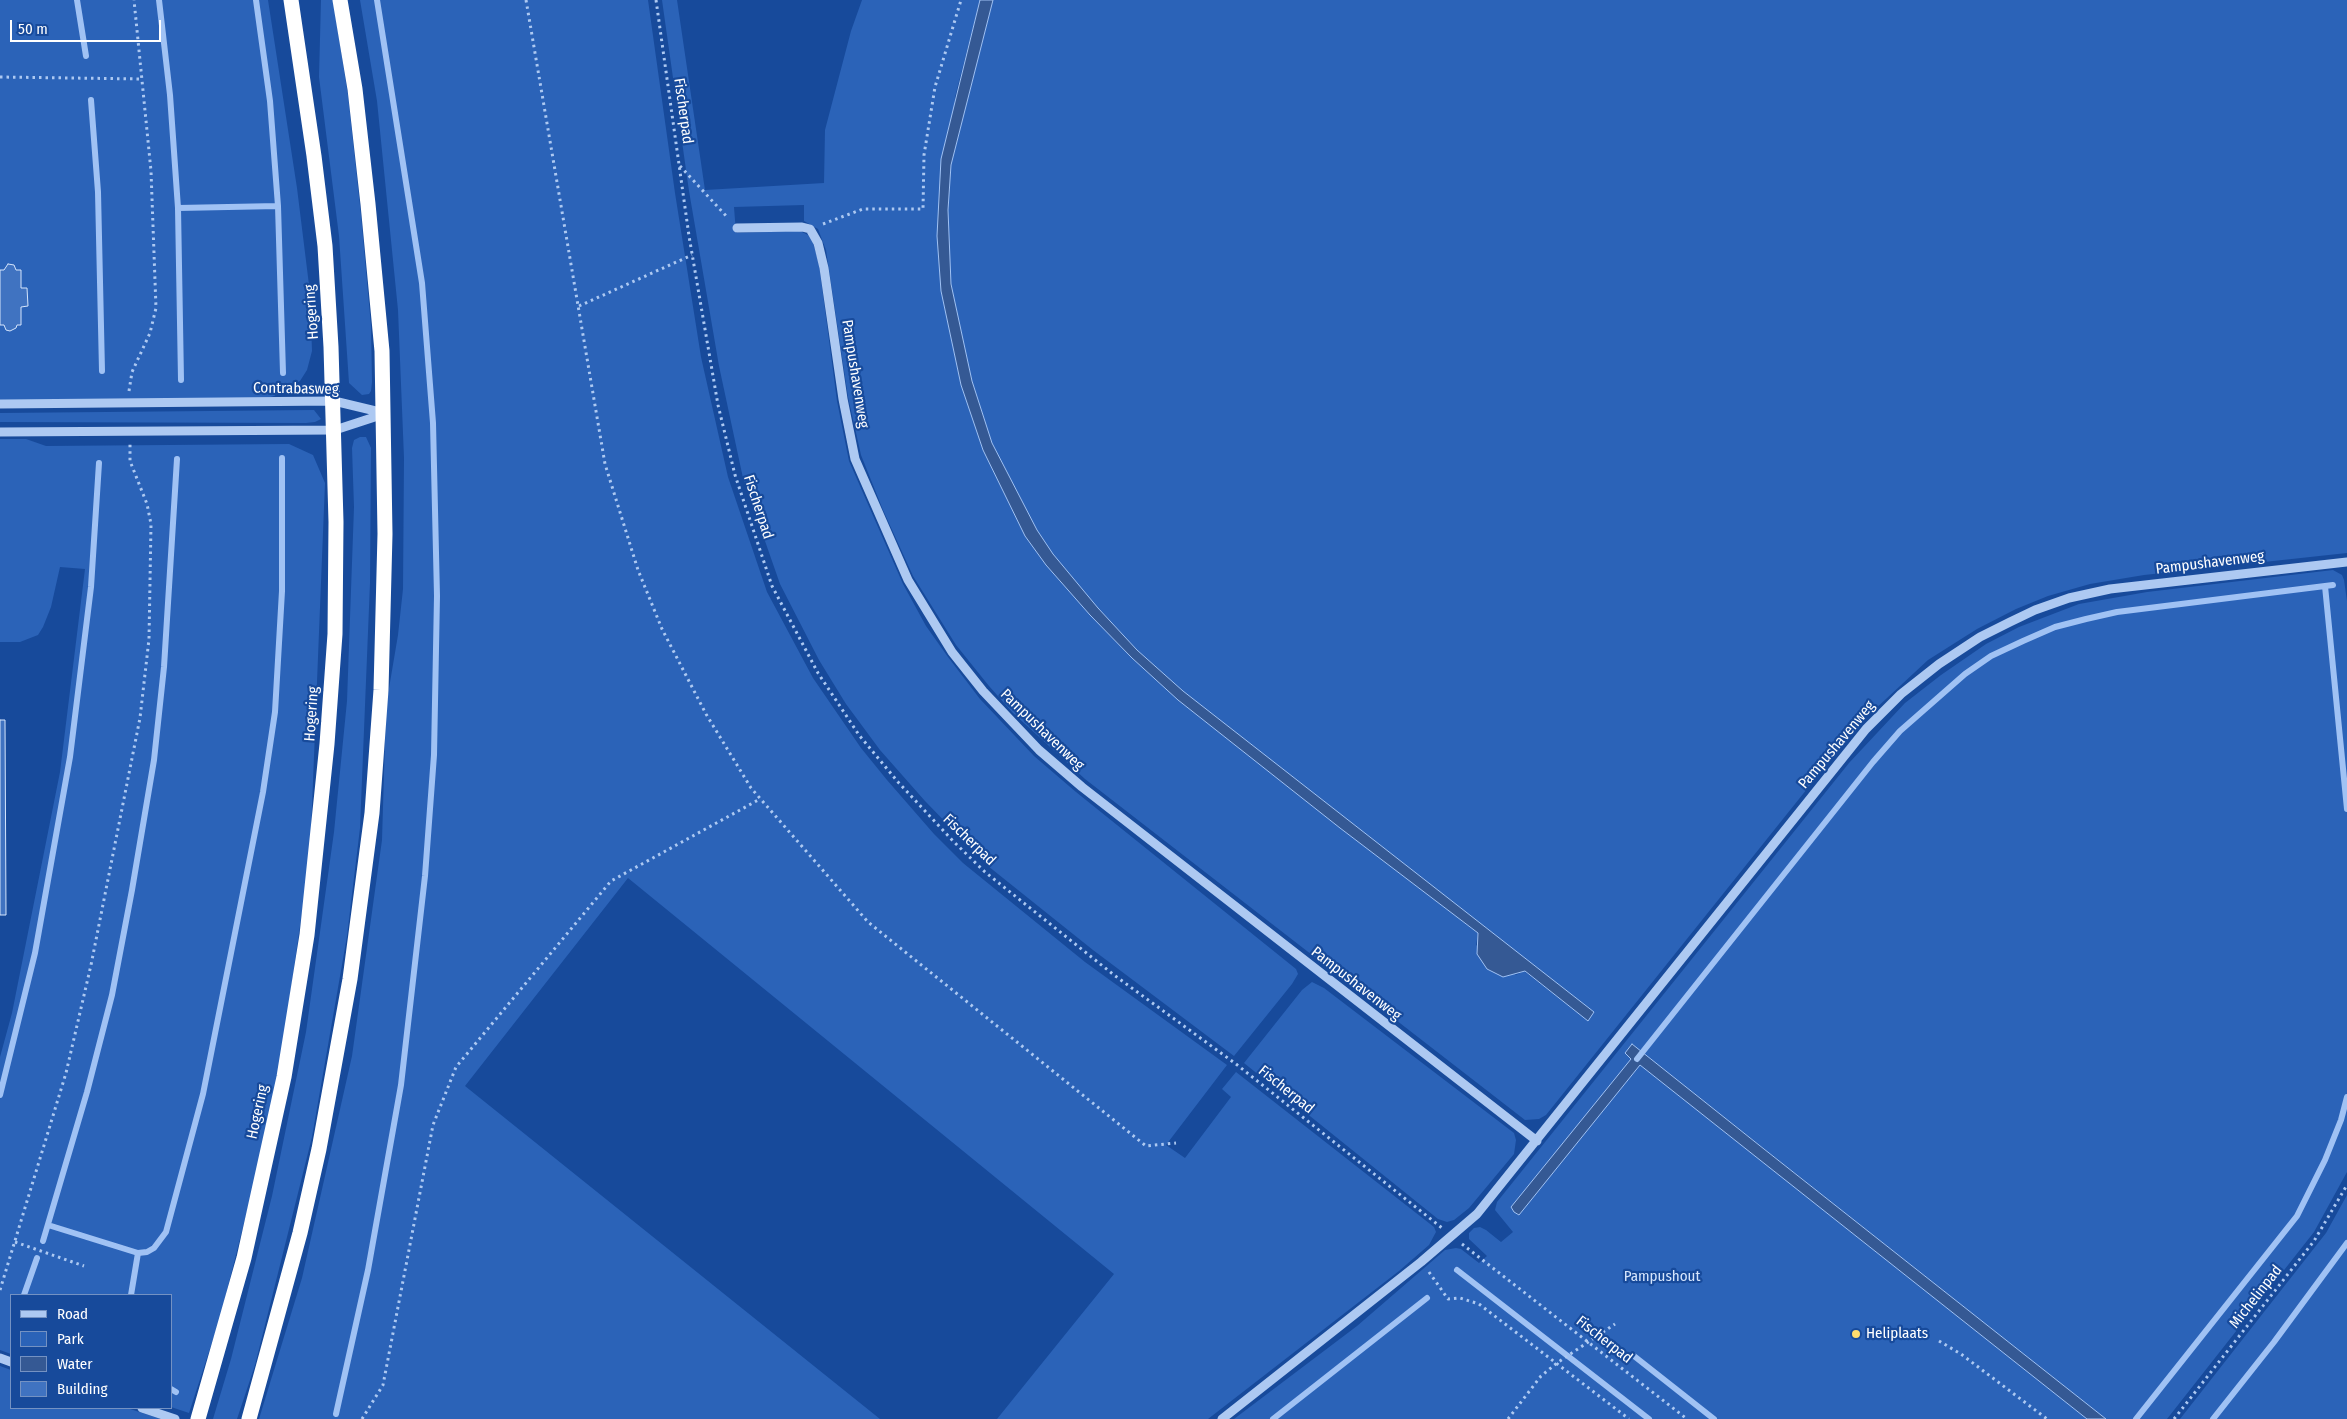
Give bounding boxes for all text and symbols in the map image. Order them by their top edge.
scale bar [12,10,164,42]
text: 50 m [18,20,48,38]
street label: Fischerpad [669,77,697,145]
street label: Hogering [301,284,323,340]
street label: Pampushavenweg [838,319,872,429]
street label: Contrabasweg [253,379,339,399]
street label: Fischerpad [739,473,777,541]
street label: Pampushavenweg [2155,547,2265,579]
street label: Hogering [301,686,323,742]
street label: Pampushavenweg [996,686,1088,774]
street label: Pampushavenweg [1795,697,1879,793]
street label: Fischerpad [939,810,999,870]
street label: Pampushavenweg [1307,943,1405,1025]
street label: Fischerpad [1255,1062,1317,1118]
street label: Hogering [243,1083,273,1141]
street label: Michelinpad [2226,1262,2286,1332]
park label: Pampushout [1624,1268,1700,1286]
legend [10,1294,172,1409]
text: Road [57,1305,88,1323]
street label: Fischerpad [1572,1312,1636,1368]
place label: Heliplaats [1866,1325,1928,1343]
marker: Heliplaats [1850,1328,1862,1340]
text: Park [57,1330,84,1348]
text: Water [57,1355,92,1373]
text: Building [57,1380,108,1398]

